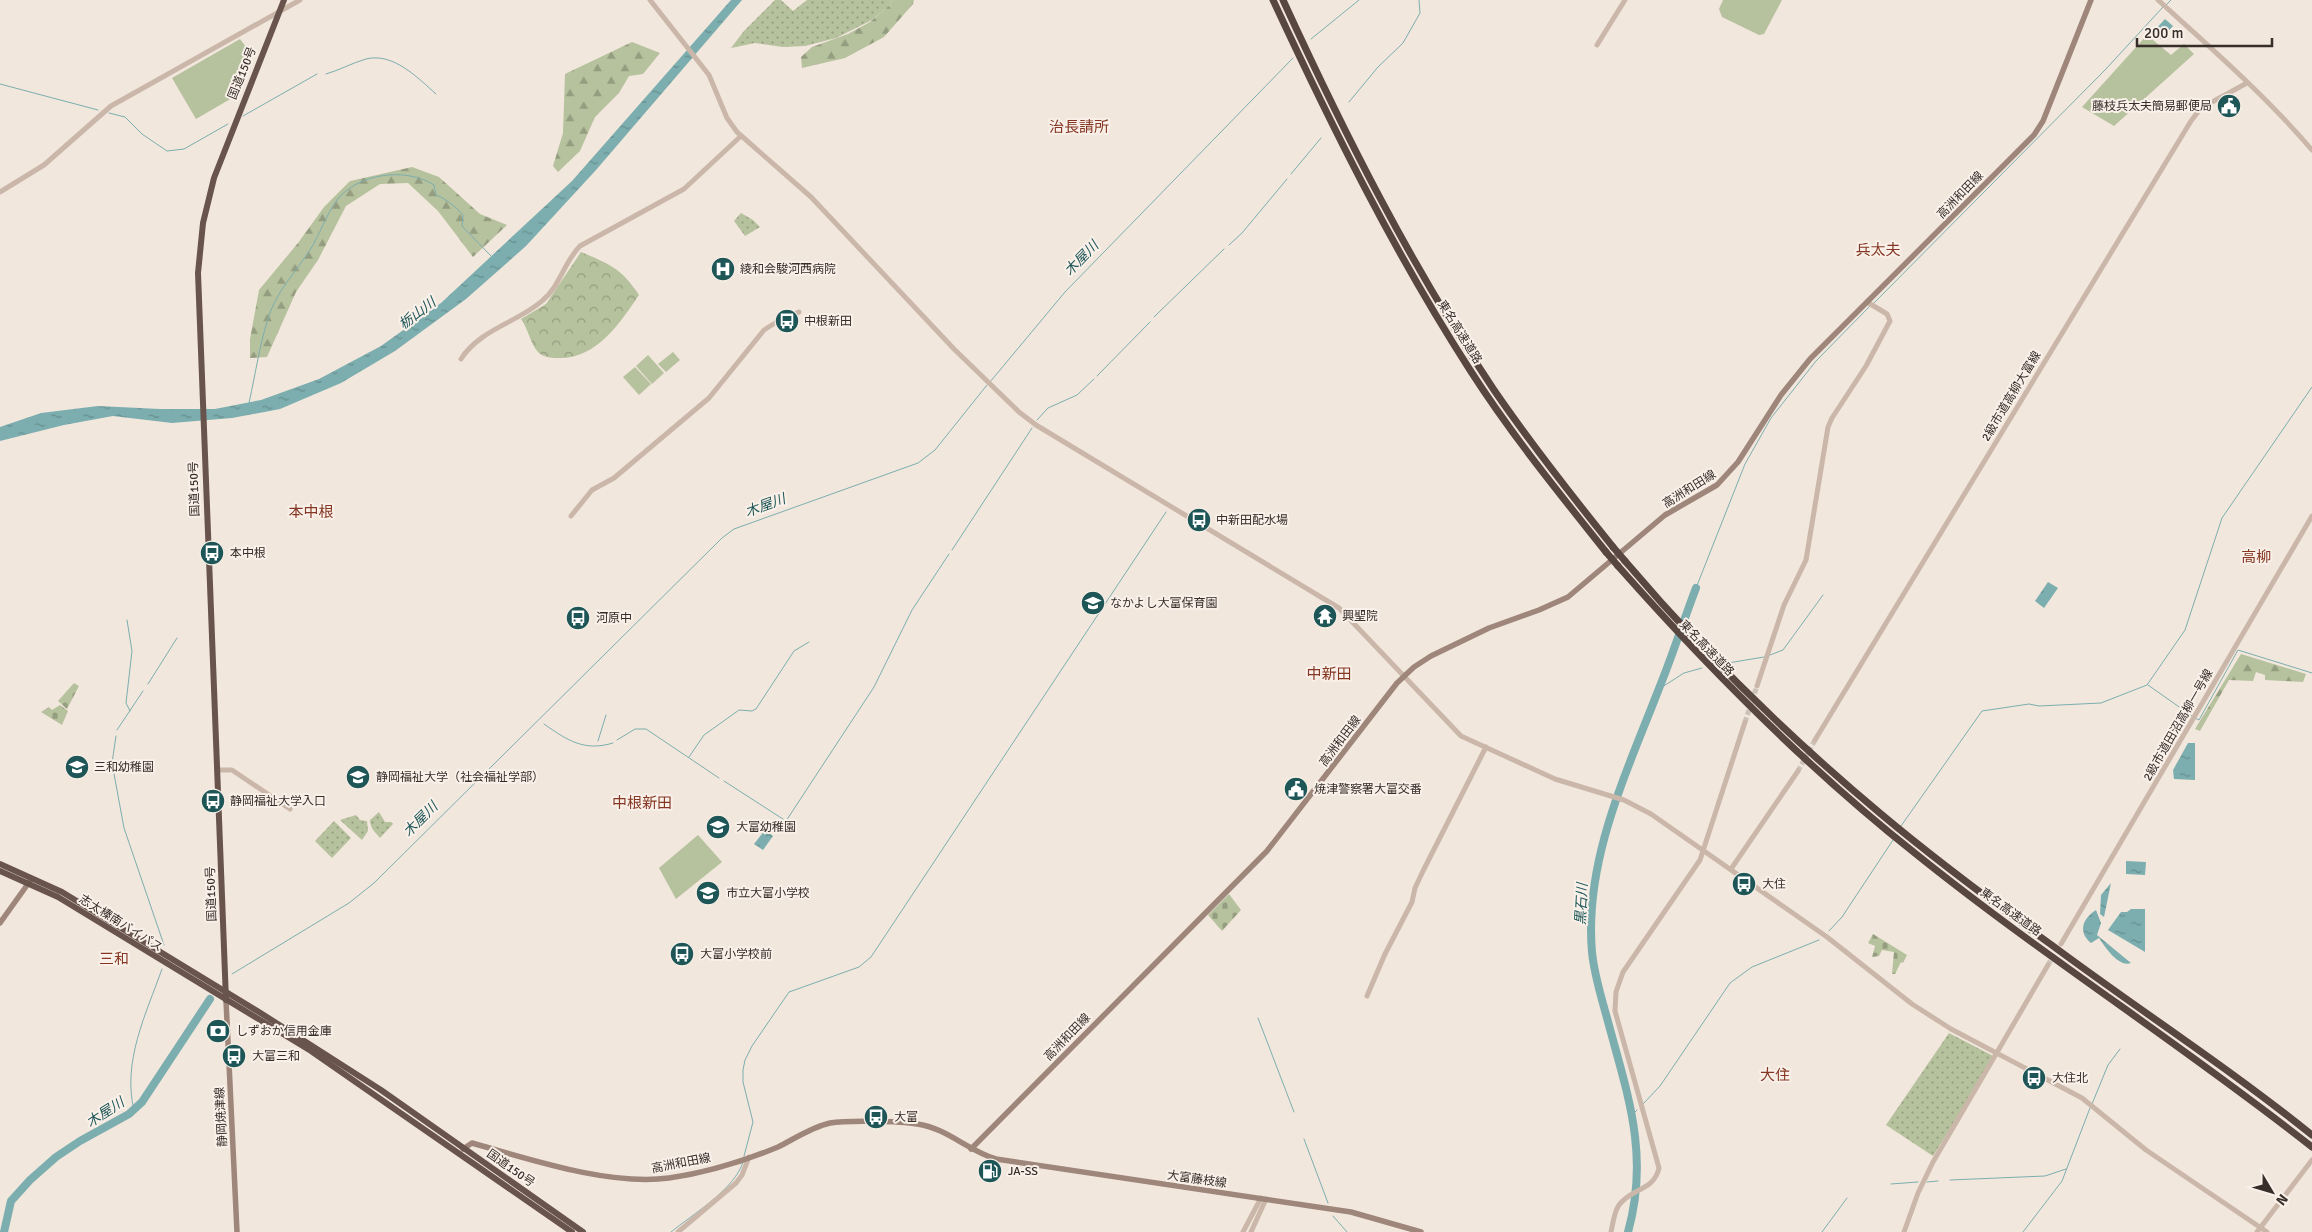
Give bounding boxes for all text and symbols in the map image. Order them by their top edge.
scale bar [2137,15,2272,47]
text: 200 m [2144,24,2184,42]
street label: 国道150号 [225,45,260,102]
public building icon: 藤枝兵太夫簡易郵便局 [2216,93,2242,119]
place label: 藤枝兵太夫簡易郵便局 [2092,99,2212,114]
district label: 治長請所 [1049,118,1109,136]
street label: 高洲和田線 [1934,169,1987,222]
water label: 木屋川 [1061,236,1103,279]
district label: 兵太夫 [1855,241,1901,259]
hospital icon: 綾和会駿河西病院 [710,256,736,282]
place label: 綾和会駿河西病院 [740,262,836,277]
water label: 栃山川 [395,293,441,333]
street label: 東名高速道路 [1434,298,1485,367]
bus stop icon: 中根新田 [774,308,800,334]
place label: 中根新田 [804,314,852,329]
street label: 2級市道高柳大富線 [1979,348,2044,444]
street label: 国道150号 [186,461,203,517]
street label: 高洲和田線 [1660,467,1719,512]
water label: 木屋川 [743,490,790,521]
district label: 本中根 [288,503,334,521]
bus stop icon: 中新田配水場 [1186,507,1212,533]
place label: 中新田配水場 [1216,513,1288,528]
bus stop icon: 本中根 [199,540,225,566]
place label: 本中根 [230,546,266,561]
district label: 高柳 [2241,548,2271,566]
school or university icon: なかよし大富保育園 [1080,590,1106,616]
place label: なかよし大富保育園 [1110,596,1217,611]
temple icon: 興聖院 [1312,603,1338,629]
bus stop icon: 河原中 [565,605,591,631]
place label: 興聖院 [1342,609,1378,624]
place label: 河原中 [596,611,632,626]
street label: 東名高速道路 [1676,617,1737,679]
district label: 中新田 [1306,665,1352,683]
street label: 2級市道田沼高柳一号線 [2140,667,2217,784]
street label: 高洲和田線 [1316,713,1364,770]
school or university icon: 三和幼稚園 [64,754,90,780]
place label: 三和幼稚園 [94,760,154,775]
school or university icon: 静岡福祉大学（社会福祉学部） [345,764,371,790]
place label: 静岡福祉大学（社会福祉学部） [376,770,544,785]
public building icon: 焼津警察署大富交番 [1283,776,1309,802]
place label: 焼津警察署大富交番 [1314,782,1422,797]
bus stop icon: 静岡福祉大学入口 [200,788,226,814]
place label: 静岡福祉大学入口 [230,794,326,809]
district label: 中根新田 [612,794,672,812]
water label: 木屋川 [399,797,443,840]
school or university icon: 大富幼稚園 [705,814,731,840]
place label: 大富幼稚園 [736,820,796,835]
street label: 国道150号 [203,866,220,922]
bus stop icon: 大住 [1731,871,1757,897]
place label: 大住 [1762,877,1786,892]
school or university icon: 市立大富小学校 [695,880,721,906]
water label: 黒石川 [1572,881,1591,925]
street label: 東名高速道路 [1977,885,2044,940]
place label: 市立大富小学校 [726,886,810,901]
street label: 志太榛南バイパス [76,892,165,955]
bus stop icon: 大富小学校前 [669,941,695,967]
place label: 大富小学校前 [700,947,772,962]
district label: 三和 [99,950,129,968]
street label: 高洲和田線 [1041,1011,1094,1064]
bank icon: しずおか信用金庫 [205,1018,231,1044]
place label: しずおか信用金庫 [236,1024,332,1039]
bus stop icon: 大富三和 [221,1043,247,1069]
place label: 大富三和 [252,1049,300,1064]
bus stop icon: 大住北 [2021,1065,2047,1091]
district label: 大住 [1760,1066,1790,1084]
place label: 大住北 [2052,1071,2088,1086]
street label: 静岡焼津線 [212,1087,231,1147]
water label: 木屋川 [83,1093,129,1131]
bus stop icon: 大富 [863,1104,889,1130]
place label: 大富 [894,1110,918,1125]
street label: 国道150号 [484,1146,538,1190]
street label: 高洲和田線 [650,1150,712,1177]
fuel station icon: JA-SS [977,1158,1003,1184]
place label: JA-SS [1008,1164,1038,1179]
north arrow [2247,1167,2297,1217]
street label: 大富藤枝線 [1166,1168,1228,1191]
text: N [2272,1191,2292,1209]

